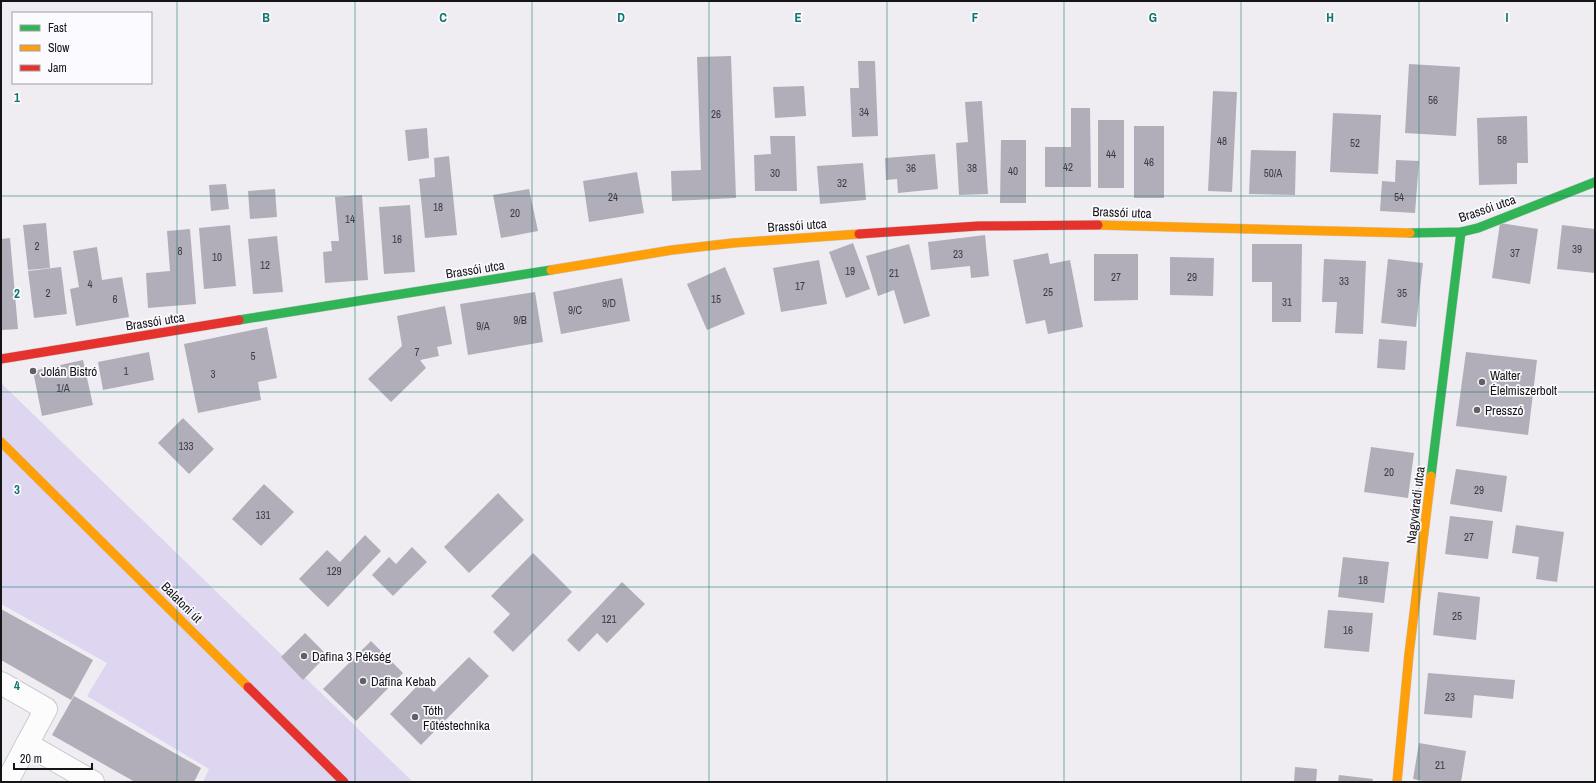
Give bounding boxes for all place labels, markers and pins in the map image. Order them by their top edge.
place label: Jolán Bistró [41,363,97,380]
marker: Jolán Bistró [28,366,38,376]
place label: Walter Élelmiszerbolt [1490,367,1557,399]
marker: Walter Élelmiszerbolt [1477,377,1487,387]
place label: Presszó [1485,402,1524,419]
marker: Presszó [1472,405,1482,415]
place label: Dafina 3 Pékség [312,648,391,665]
marker: Dafina 3 Pékség [299,651,309,661]
place label: Dafina Kebab [371,673,436,690]
marker: Dafina Kebab [358,676,368,686]
place label: Tóth Fűtéstechnika [423,702,490,734]
marker: Tóth Fűtéstechnika [410,712,420,722]

